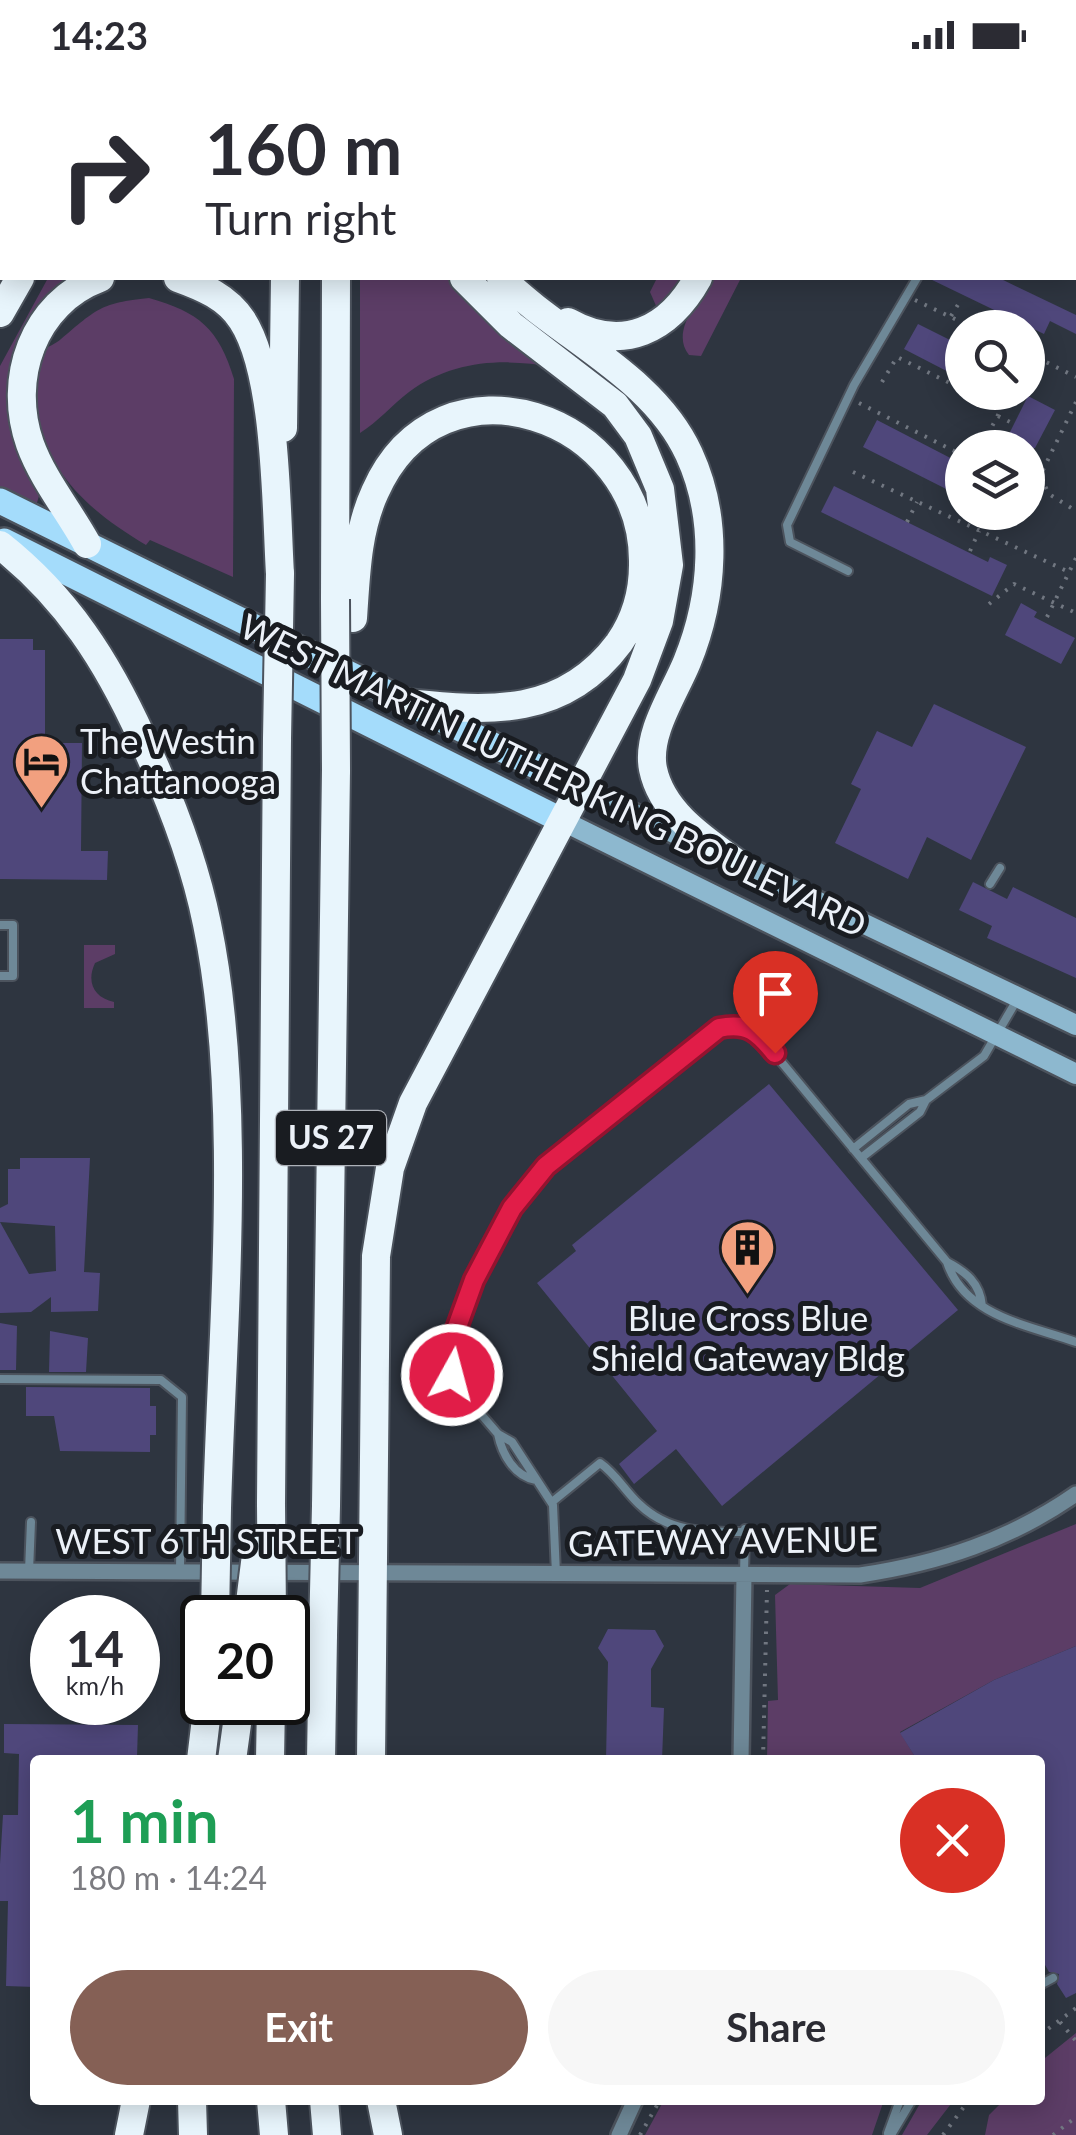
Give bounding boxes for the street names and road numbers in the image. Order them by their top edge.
street label: WEST MARTIN LUTHER KING BOULEVARD [234,604,874,945]
road number: US 27 [276,1111,386,1165]
street label: GATEWAY AVENUE [568,1516,878,1564]
street label: WEST 6TH STREET [55,1519,359,1561]

